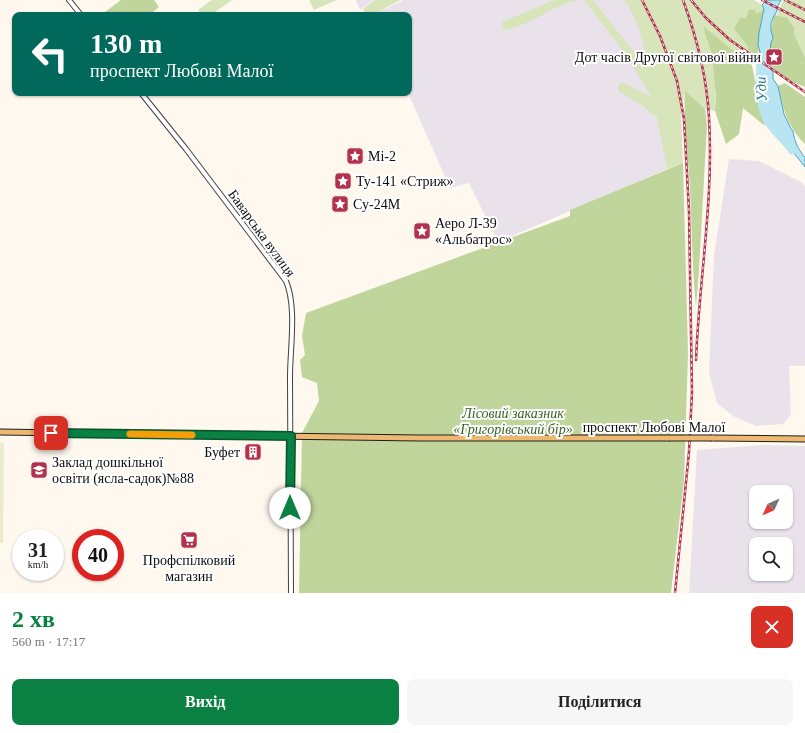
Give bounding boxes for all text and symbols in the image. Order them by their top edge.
icon: left [24,28,76,80]
text: 130 m [90,28,162,59]
place icon: Дот часів Другої світової війни [764,47,784,67]
place label: Дот часів Другої світової війни [575,50,761,65]
text: проспект Любові Малої [90,61,274,81]
water label: Уди [752,76,770,102]
place icon: Мі-2 [345,146,365,166]
place label: Мі-2 [368,149,396,164]
place icon: Ту-141 «Стриж» [333,171,353,191]
place label: Ту-141 «Стриж» [356,174,454,189]
street label: Баварська вулиця [225,187,298,280]
place icon: Су-24М [330,194,350,214]
place label: Су-24М [353,197,401,212]
place label: Аеро Л-39 «Альбатрос» [435,216,512,247]
place icon: Аеро Л-39 «Альбатрос» [412,221,432,241]
park label: Лісовий заказник «Григорівський бір» [453,406,573,437]
pin [34,416,68,450]
street label: проспект Любові Малої [583,420,725,435]
icon: arrive [40,422,62,444]
building icon: Буфет [243,442,263,462]
place label: Буфет [204,445,240,460]
place label: Заклад дошкільної освіти (ясла-садок)№88 [52,455,194,487]
school or university icon: Заклад дошкільної освіти (ясла-садок)№88 [29,460,49,480]
north arrow [749,485,793,529]
map controls [749,485,793,581]
position arrow [269,487,311,529]
speed limit sign: 40 [72,529,124,581]
supermarket icon: Профспілковий магазин [179,530,199,550]
button: search [749,537,793,581]
text: 31 [28,539,48,561]
place label: Профспілковий магазин [143,553,236,584]
text: km/h [28,559,48,570]
text: 2 хв [12,606,55,632]
button: close [751,606,793,648]
text: 560 m · 17:17 [12,634,85,649]
button: Вихід [12,679,399,725]
button: Поділитися [407,679,793,725]

